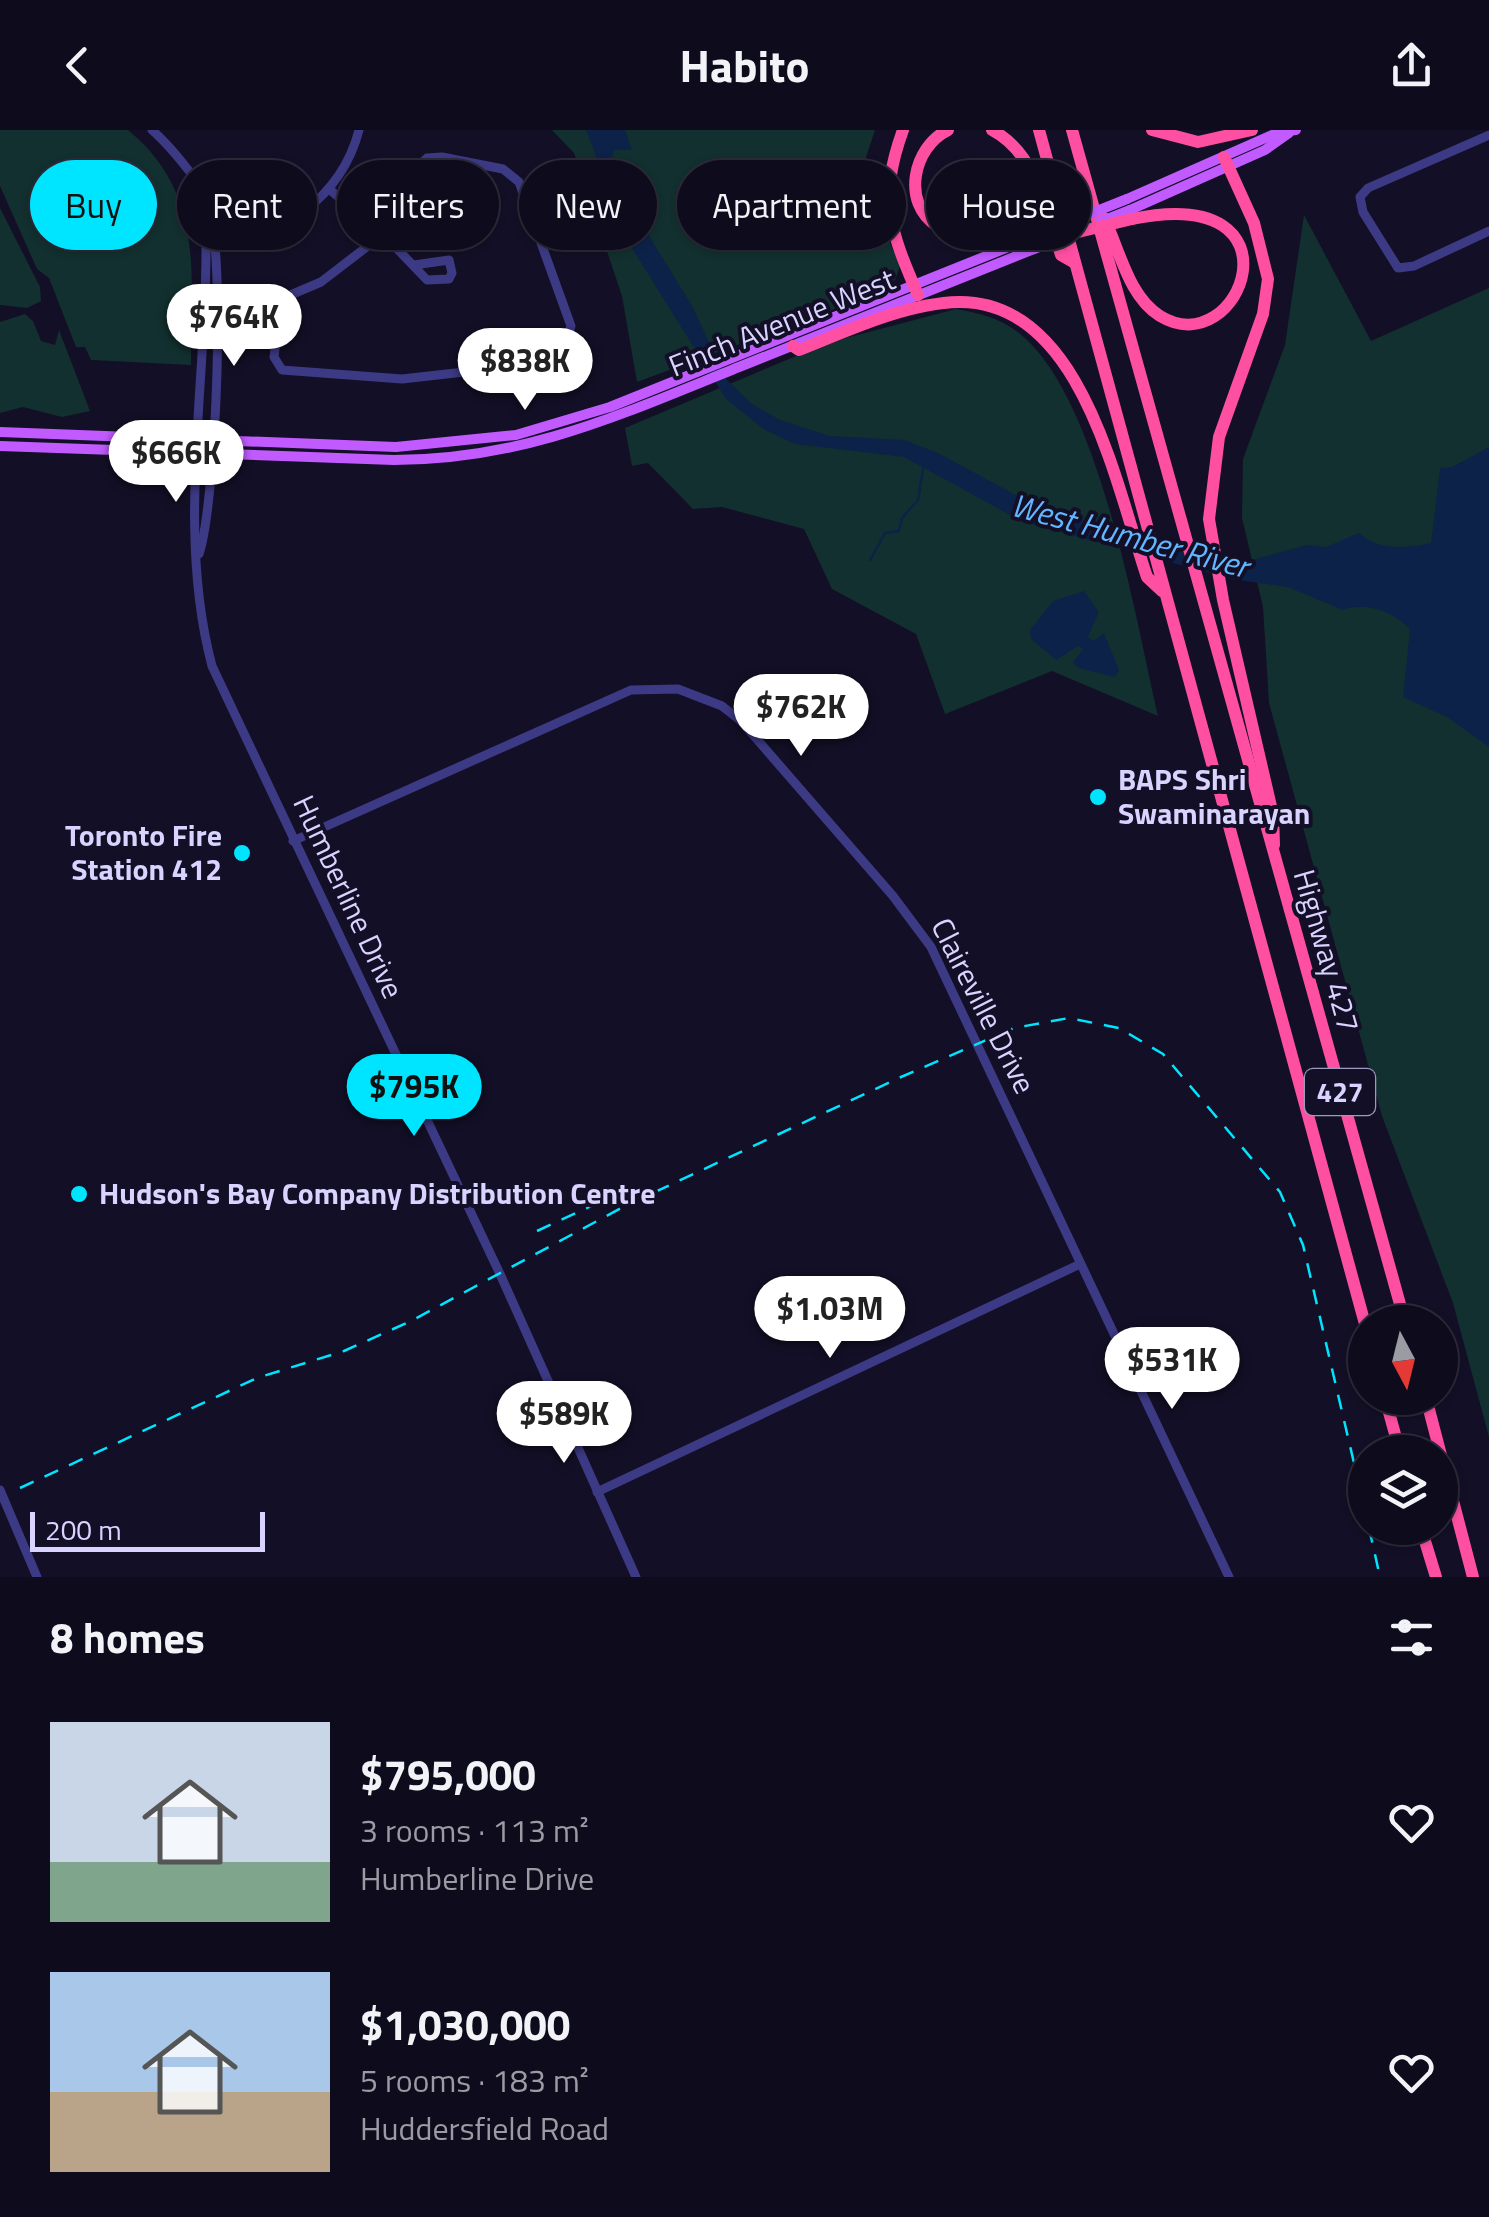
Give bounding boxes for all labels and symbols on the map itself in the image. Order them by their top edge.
street label: Finch Avenue West [662,256,902,388]
pin: $764K [164,284,304,369]
pin: $838K [455,328,595,413]
pin: $666K [106,420,246,505]
water label: West Humber River [1006,480,1258,591]
pin: $762K [731,674,871,759]
place label: BAPS Shri Swaminarayan [1118,756,1310,836]
marker: BAPS Shri Swaminarayan [1087,786,1109,808]
street label: Humberline Drive [282,787,416,1006]
place label: Toronto Fire Station 412 [65,812,222,892]
marker: Toronto Fire Station 412 [231,842,253,864]
street label: Highway 427 [1282,864,1372,1037]
street label: Claireville Drive [920,910,1048,1102]
pin: $795K [344,1054,484,1139]
road number: 427 [1305,1069,1375,1115]
place label: Hudson's Bay Company Distribution Centre [99,1170,655,1216]
marker: Hudson's Bay Company Distribution Centre [68,1183,90,1205]
pin: $1.03M [749,1276,911,1361]
north arrow [1348,1305,1458,1415]
pin: $531K [1102,1327,1242,1412]
pin: $589K [494,1381,634,1466]
scale bar [30,1507,265,1552]

